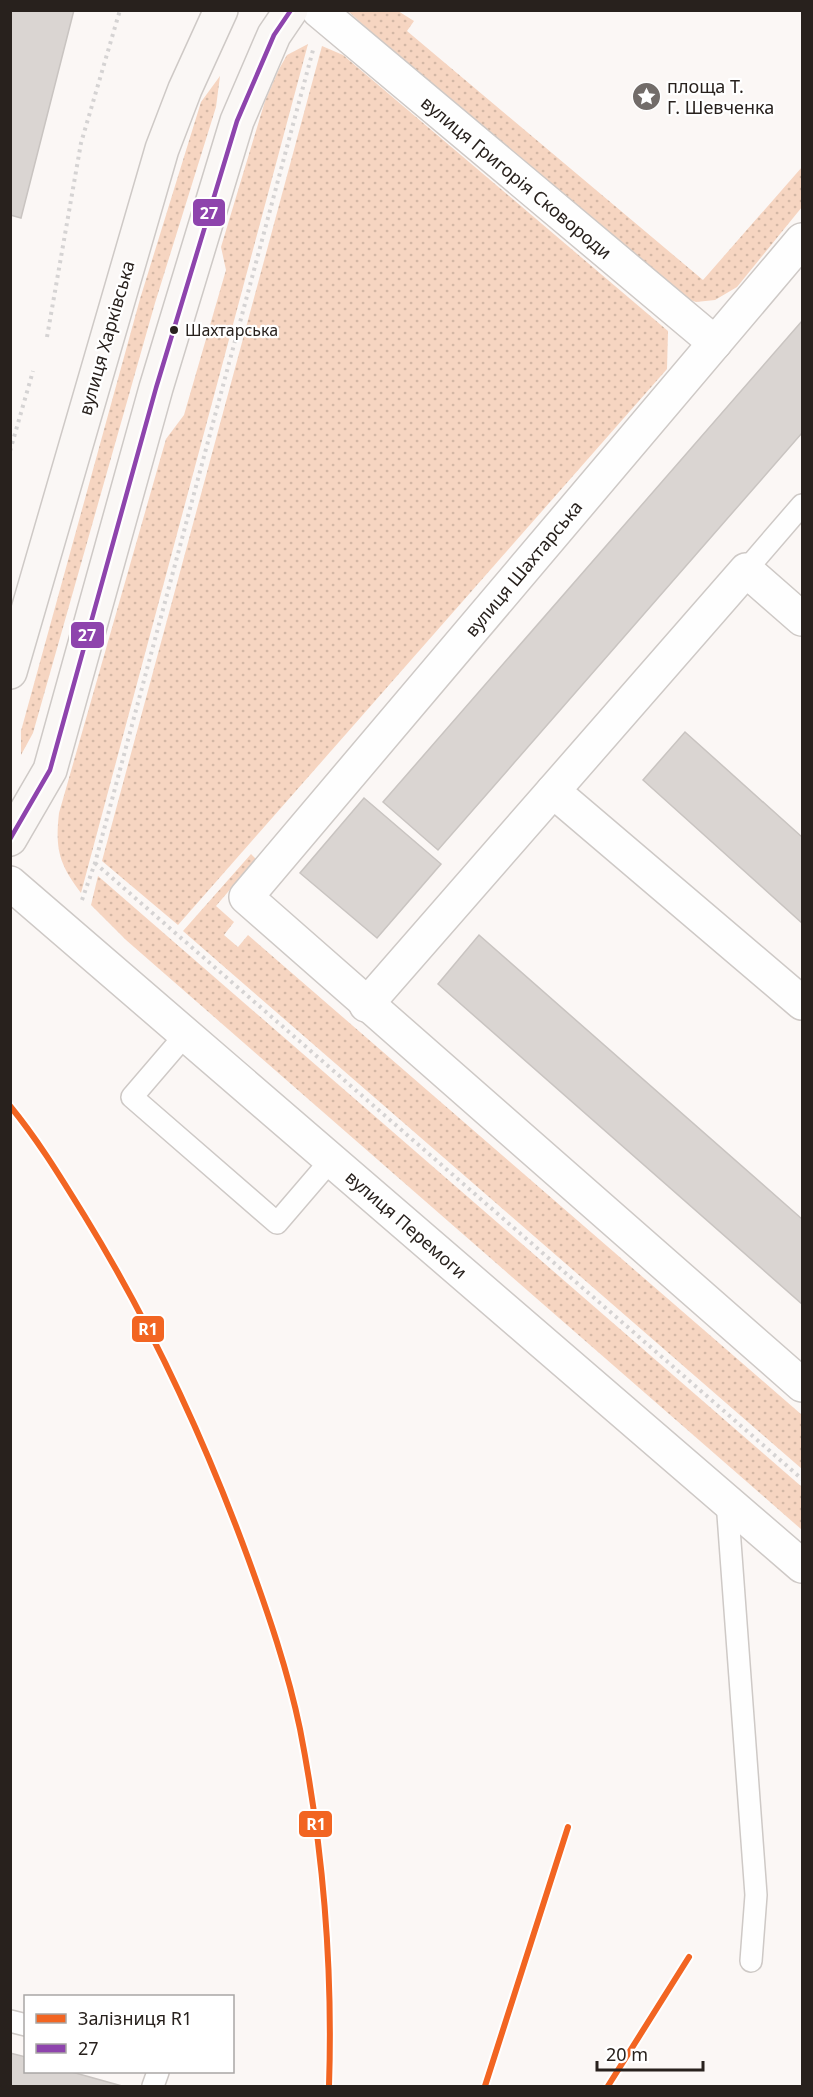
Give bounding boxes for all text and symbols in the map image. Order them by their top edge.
place label: площа Т. Г. Шевченка [667,74,774,119]
place icon: площа Т. Г. Шевченка [630,81,662,113]
street label: вулиця Григорія Сковороди [416,90,617,264]
line badge: 27 [192,198,226,227]
text: 27 [200,202,218,224]
street label: вулиця Харківська [72,258,140,418]
place label: Шахтарська [185,319,278,341]
marker: Шахтарська [168,324,180,336]
street label: вулиця Шахтарська [459,495,587,641]
line badge: 27 [70,621,105,649]
text: 27 [78,624,96,646]
street label: вулиця Перемоги [341,1165,472,1284]
line badge: R1 [131,1315,165,1343]
text: R1 [138,1318,158,1340]
line badge: R1 [298,1810,333,1838]
text: R1 [306,1813,326,1835]
legend [24,1995,234,2073]
text: Залізниця R1 [78,2006,192,2030]
scale bar [597,2034,704,2072]
text: 27 [78,2036,99,2060]
text: 20 m [606,2042,648,2066]

